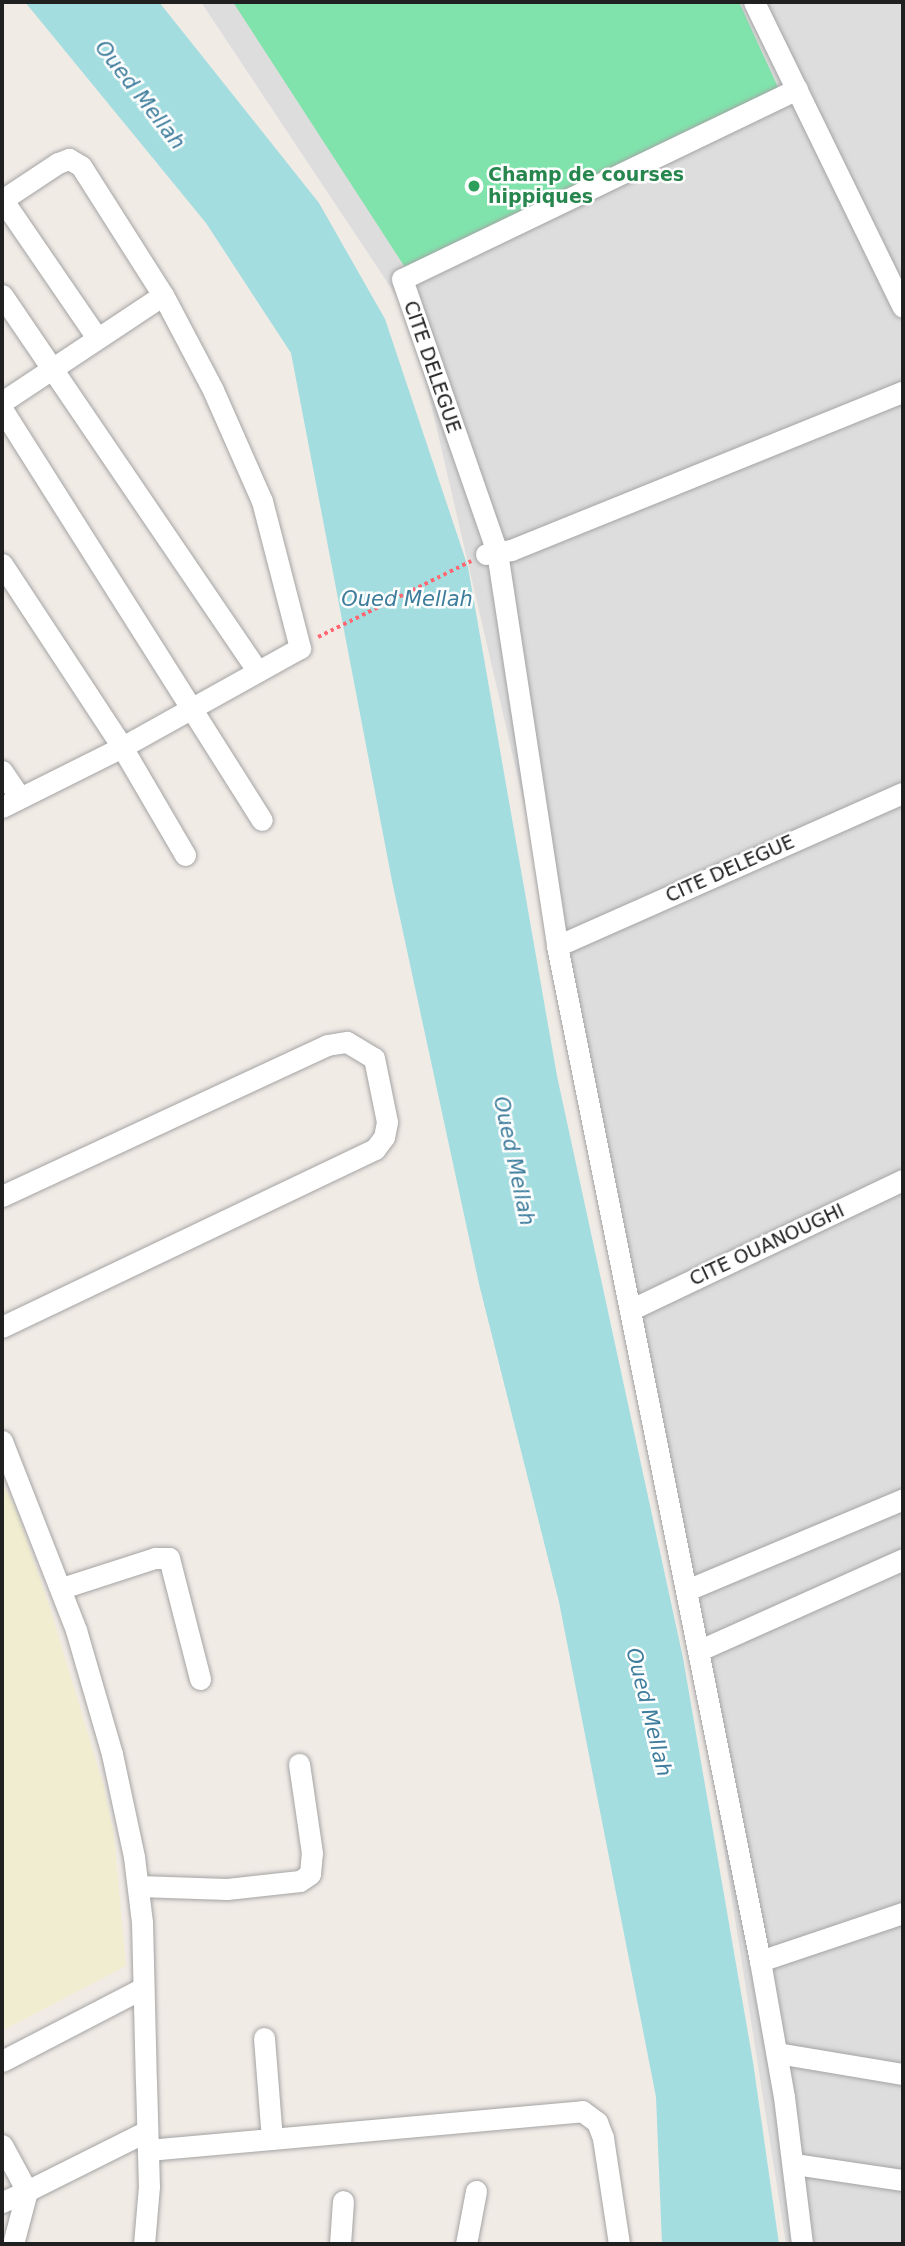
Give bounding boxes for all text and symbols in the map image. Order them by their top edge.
water label: Oued Mellah [90,35,190,155]
place label: Champ de courses hippiques [488,164,684,208]
marker: Champ de courses hippiques [466,178,482,194]
street label: CITE DELEGUE [399,298,465,436]
water label: Oued Mellah [341,586,473,612]
street label: CITE DELEGUE [662,830,798,908]
water label: Oued Mellah [488,1094,540,1228]
street label: CITE OUANOUGHI [686,1199,848,1291]
water label: Oued Mellah [621,1645,677,1779]

